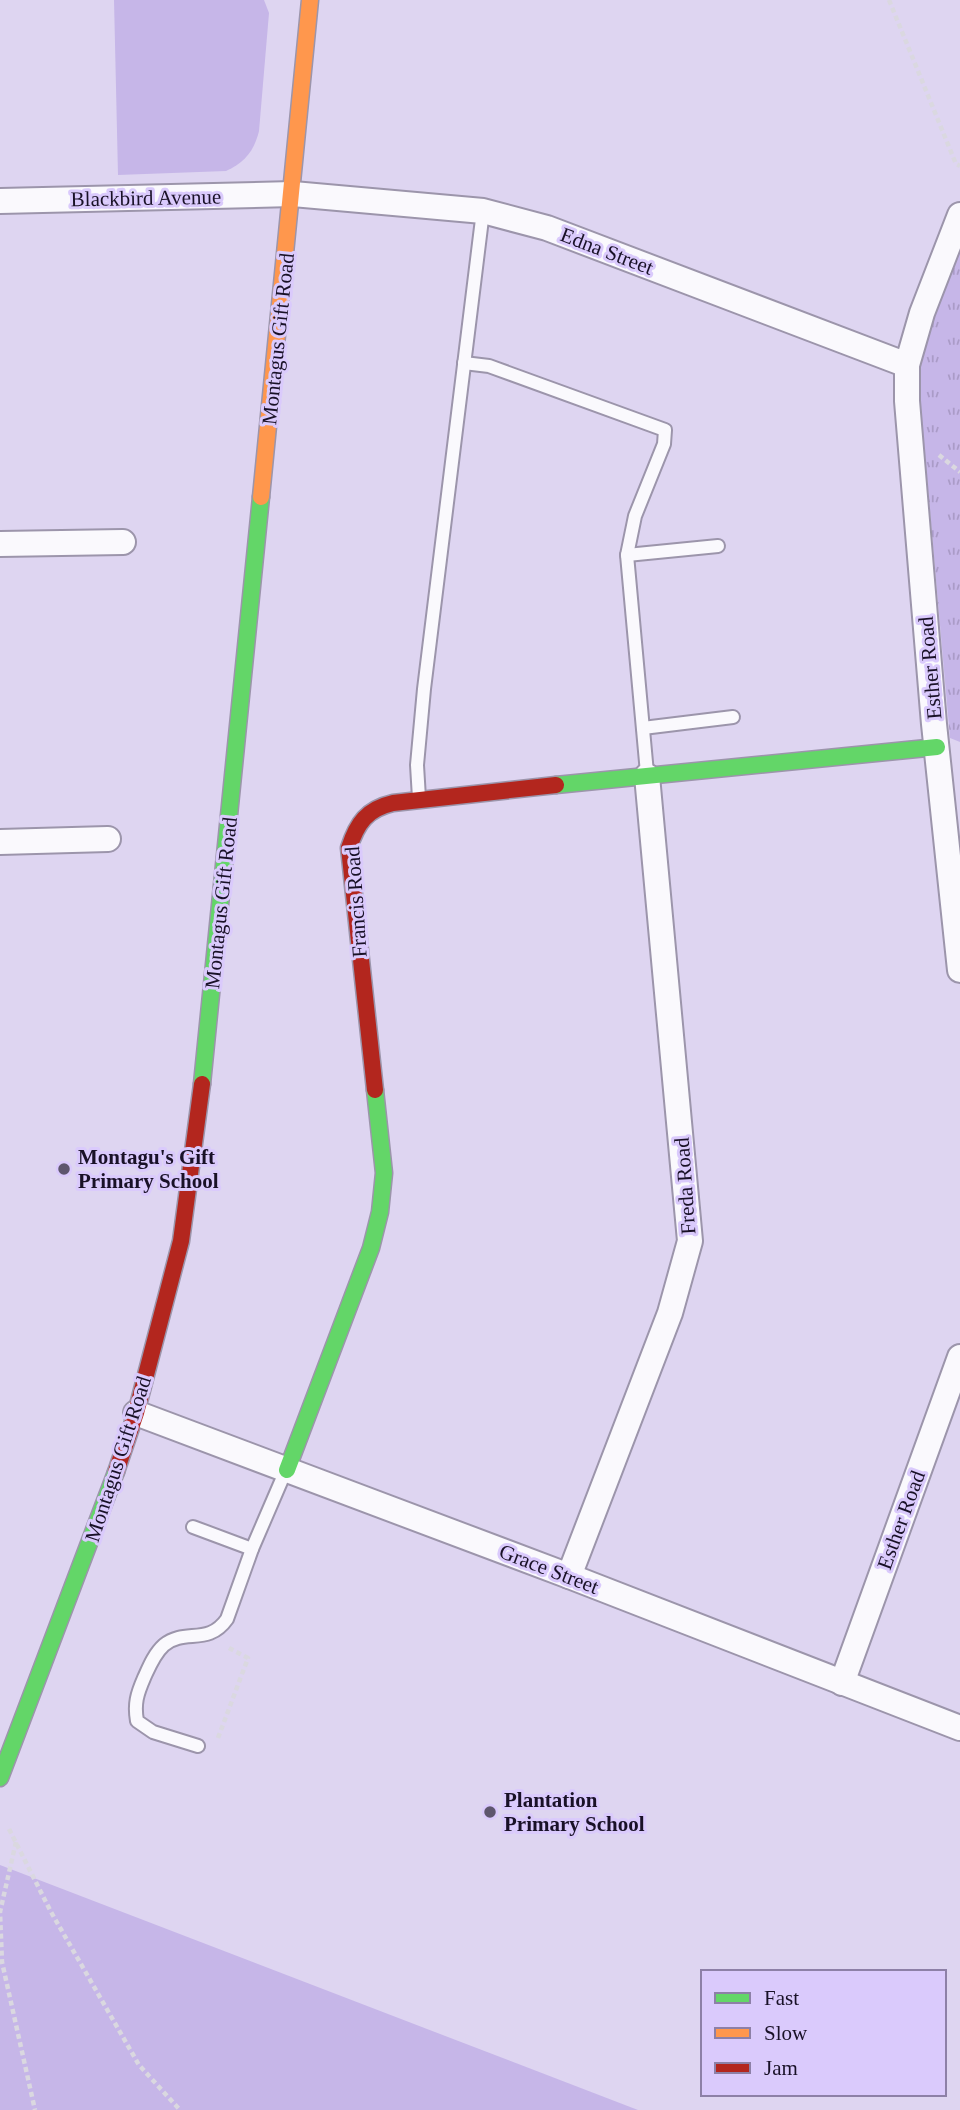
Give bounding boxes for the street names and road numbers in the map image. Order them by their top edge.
street label: Blackbird Avenue [70,185,222,211]
street label: Edna Street [557,222,657,280]
street label: Montagus Gift Road [257,251,299,426]
street label: Esther Road [914,615,946,720]
street label: Montagus Gift Road [200,815,242,990]
street label: Francis Road [340,845,372,958]
street label: Freda Road [670,1136,700,1235]
street label: Montagus Gift Road [80,1373,156,1545]
street label: Esther Road [872,1467,930,1573]
street label: Grace Street [496,1539,602,1599]

